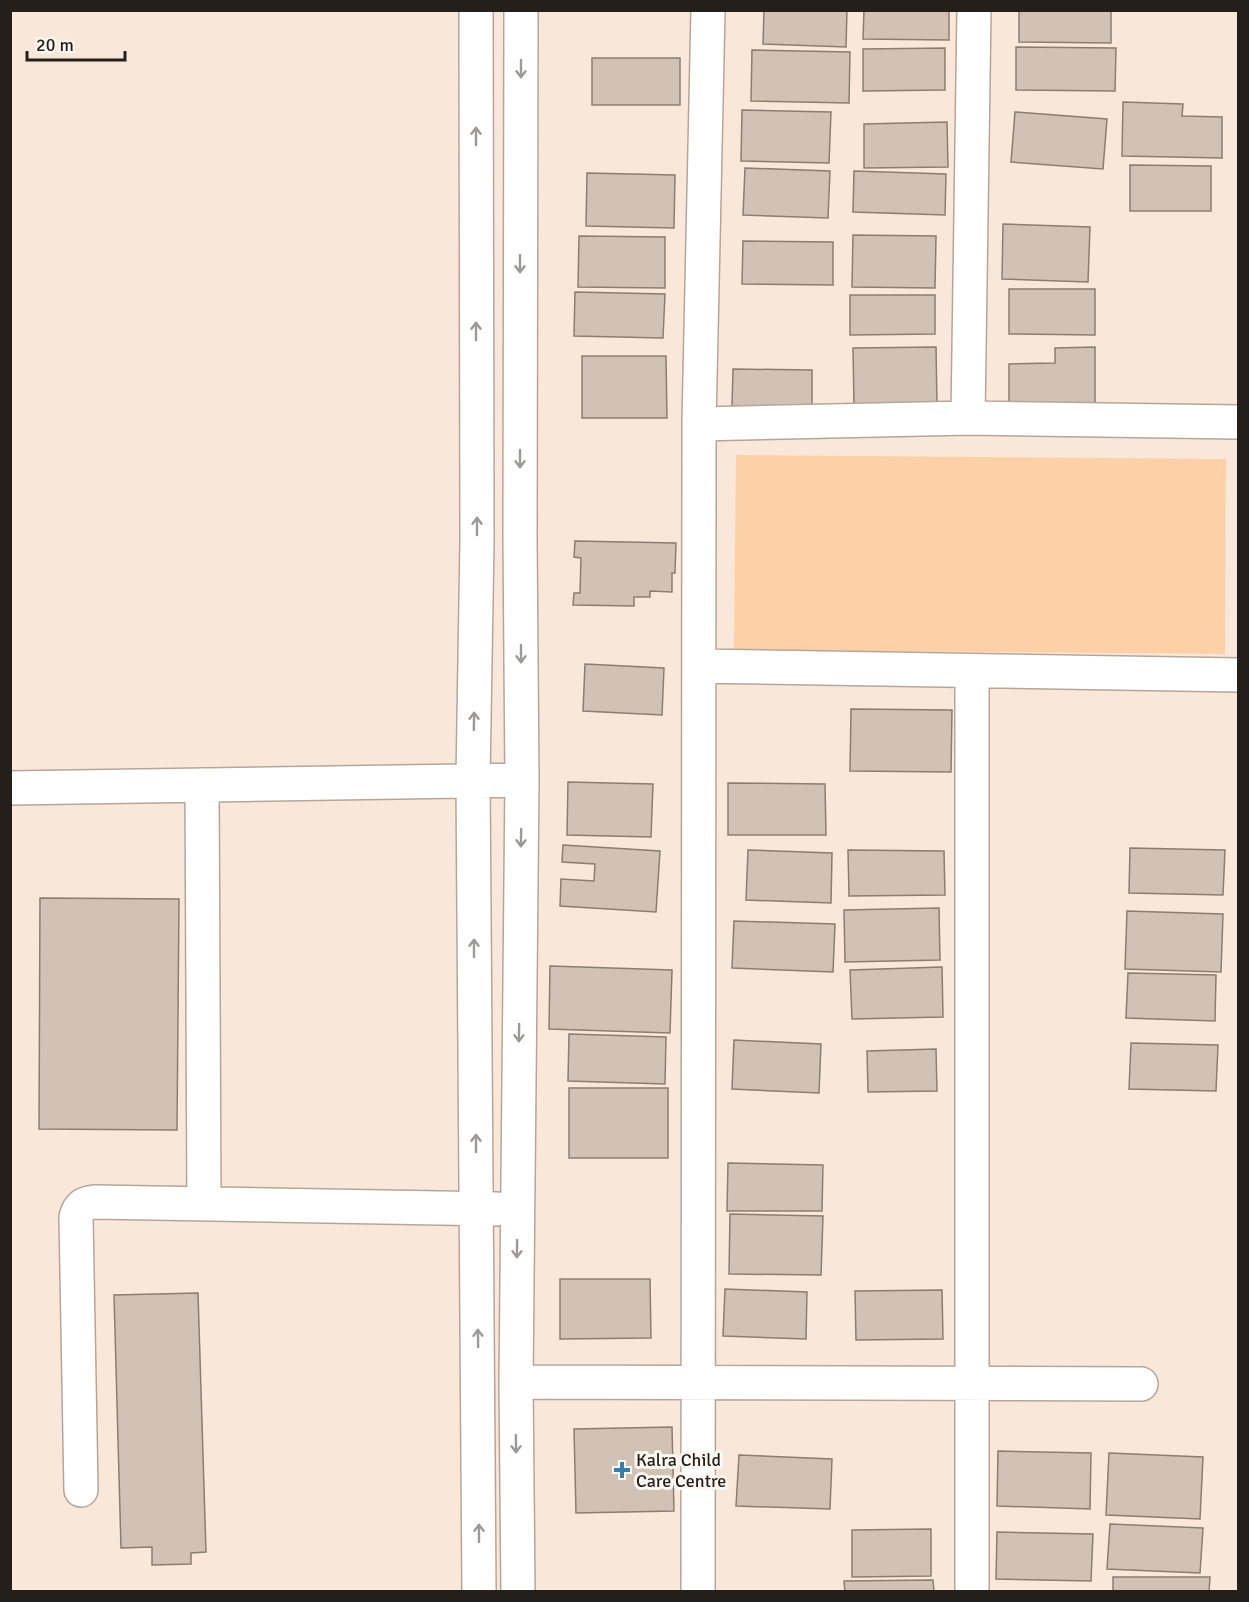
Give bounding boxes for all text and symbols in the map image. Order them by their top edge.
scale bar [27,24,124,62]
text: 20 m [36,34,74,56]
one-way arrow [515,58,527,78]
one-way arrow [470,127,482,147]
one-way arrow [514,253,526,273]
one-way arrow [470,322,482,342]
one-way arrow [514,448,526,468]
one-way arrow [471,517,483,537]
one-way arrow [515,643,527,663]
one-way arrow [468,712,480,732]
one-way arrow [516,828,527,848]
one-way arrow [468,939,480,959]
one-way arrow [513,1023,525,1043]
one-way arrow [470,1134,482,1154]
one-way arrow [511,1239,523,1259]
one-way arrow [472,1329,484,1349]
one-way arrow [511,1434,522,1454]
place label: Kalra Child Care Centre [636,1449,726,1492]
marker: Kalra Child Care Centre [613,1461,631,1479]
one-way arrow [473,1524,485,1544]

